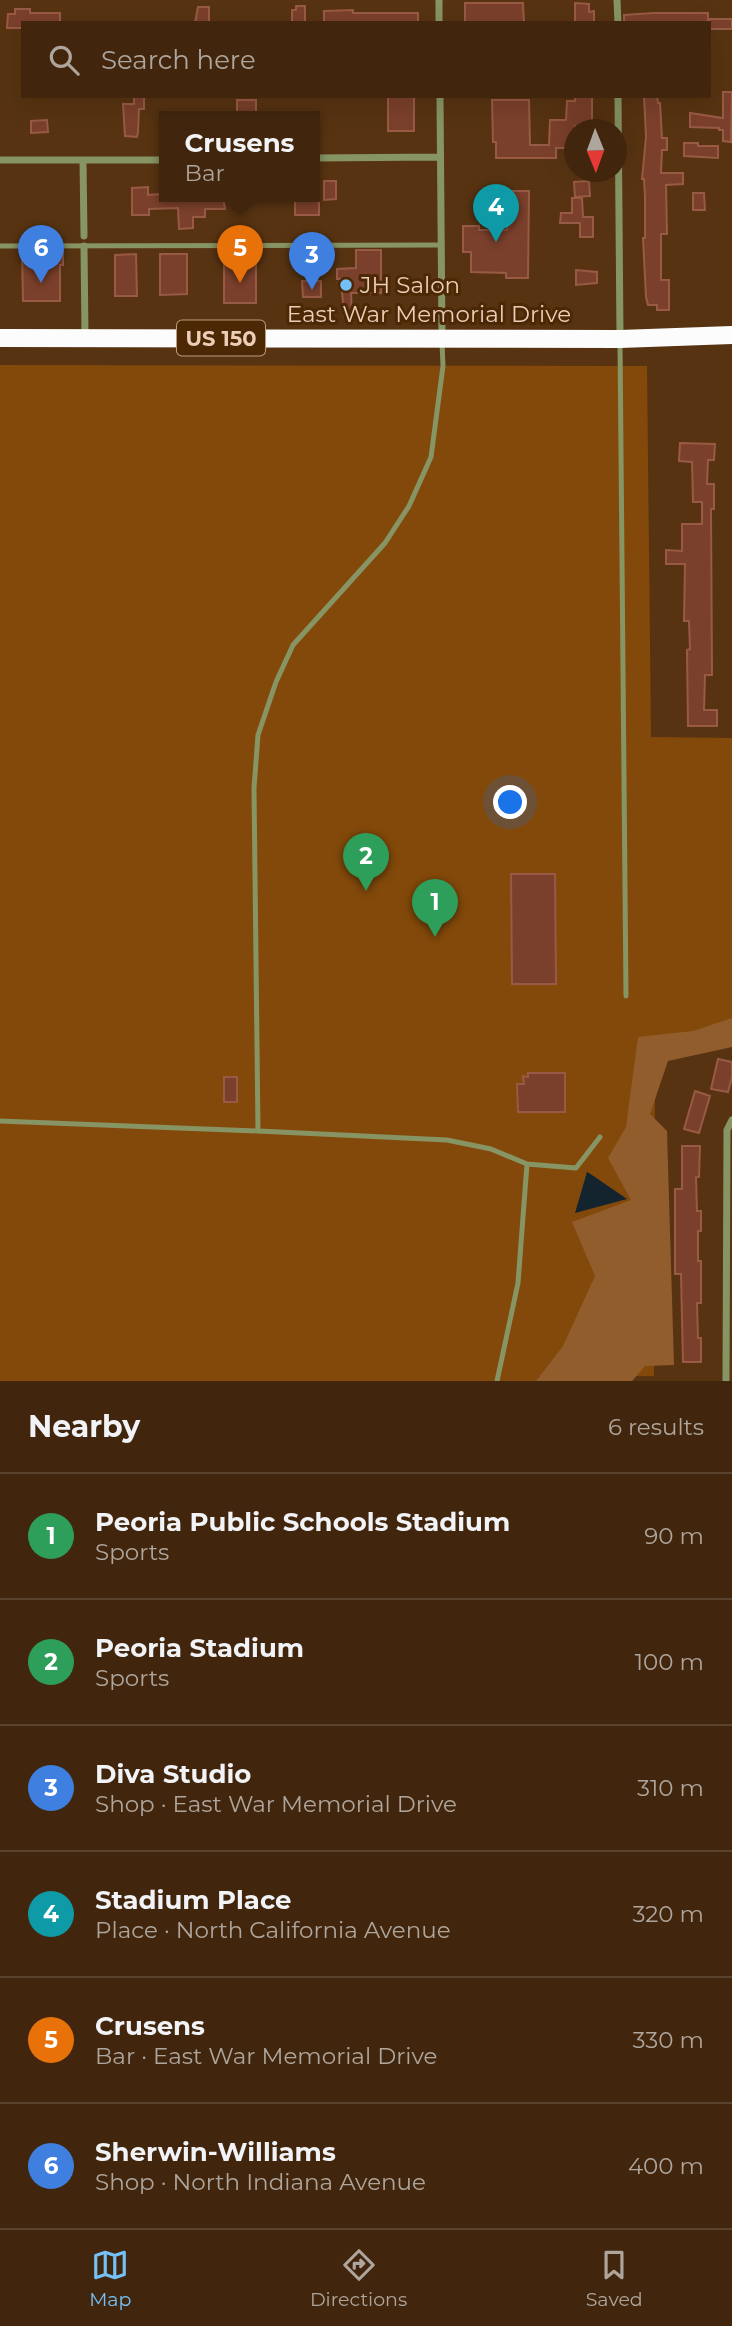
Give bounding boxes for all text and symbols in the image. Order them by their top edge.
search box [21,21,711,98]
icon: search [45,41,83,79]
text: Search here [101,44,256,76]
popup [159,111,320,202]
north arrow [564,119,627,182]
text: Crusens [185,127,294,159]
text: Bar [185,159,225,187]
pin: 4 [473,184,519,242]
pin: 6 [18,225,64,283]
pin: 5 [217,225,263,283]
pin: 3 [289,232,335,290]
place label: JH Salon [359,271,460,299]
marker: JH Salon [338,277,354,293]
street label: East War Memorial Drive [287,300,571,328]
road number: US 150 [177,320,265,356]
your location [493,785,527,819]
pin: 2 [343,833,389,891]
pin: 1 [412,879,458,937]
text: Nearby [28,1408,140,1445]
text: 6 results [608,1413,704,1441]
text: Peoria Public Schools Stadium [95,1506,510,1538]
text: 1 [46,1522,56,1550]
text: 90 m [644,1522,704,1550]
text: Sports [95,1538,169,1566]
text: Peoria Stadium [95,1632,304,1664]
text: 2 [44,1648,58,1676]
text: 100 m [635,1648,704,1676]
text: Sports [95,1664,169,1692]
text: Diva Studio [95,1758,251,1790]
text: 3 [44,1774,58,1802]
text: 310 m [637,1774,704,1802]
text: Shop · East War Memorial Drive [95,1790,457,1818]
text: Stadium Place [95,1884,292,1916]
text: 4 [43,1900,59,1928]
text: 320 m [632,1900,704,1928]
text: Place · North California Avenue [95,1916,451,1944]
text: Crusens [95,2010,205,2042]
text: 5 [44,2026,58,2054]
text: 330 m [633,2026,704,2054]
text: Bar · East War Memorial Drive [95,2042,437,2070]
text: Sherwin-Williams [95,2136,336,2168]
text: 6 [44,2152,58,2180]
text: 400 m [628,2152,704,2180]
text: Shop · North Indiana Avenue [95,2168,426,2196]
tab: Map [89,2246,131,2311]
tab: Directions [310,2246,407,2311]
tab: Saved [586,2246,643,2311]

